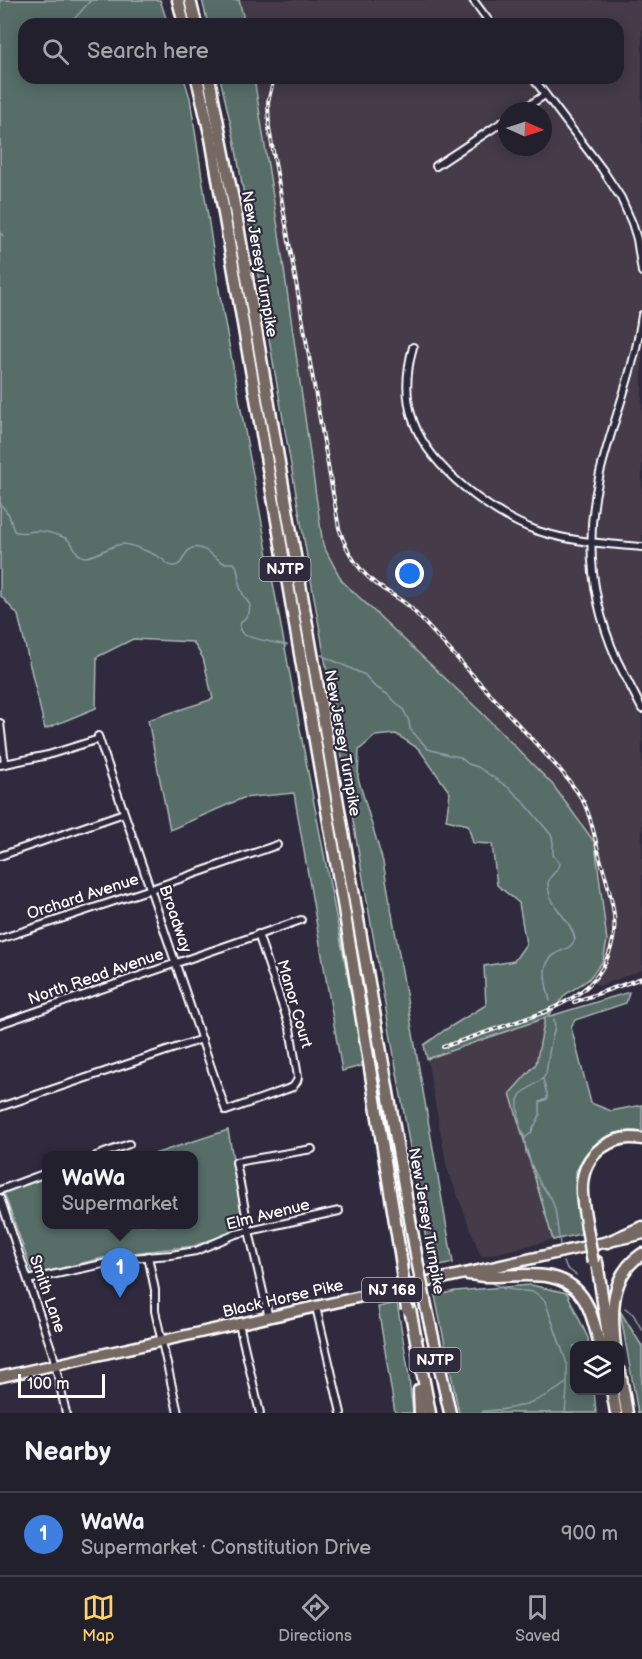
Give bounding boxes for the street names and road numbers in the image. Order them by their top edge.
street label: New Jersey Turnpike [237,189,281,339]
road number: NJTP [260,557,310,581]
street label: New Jersey Turnpike [320,668,364,818]
street label: Orchard Avenue [25,870,142,924]
street label: Broadway [155,883,196,956]
street label: North Read Avenue [26,945,167,1009]
street label: Manor Court [272,958,316,1051]
street label: New Jersey Turnpike [404,1146,448,1296]
street label: Elm Avenue [224,1195,312,1235]
street label: Smith Lane [25,1253,69,1336]
street label: Black Horse Pike [221,1276,346,1322]
road number: NJ 168 [362,1278,422,1302]
road number: NJTP [410,1348,460,1372]

